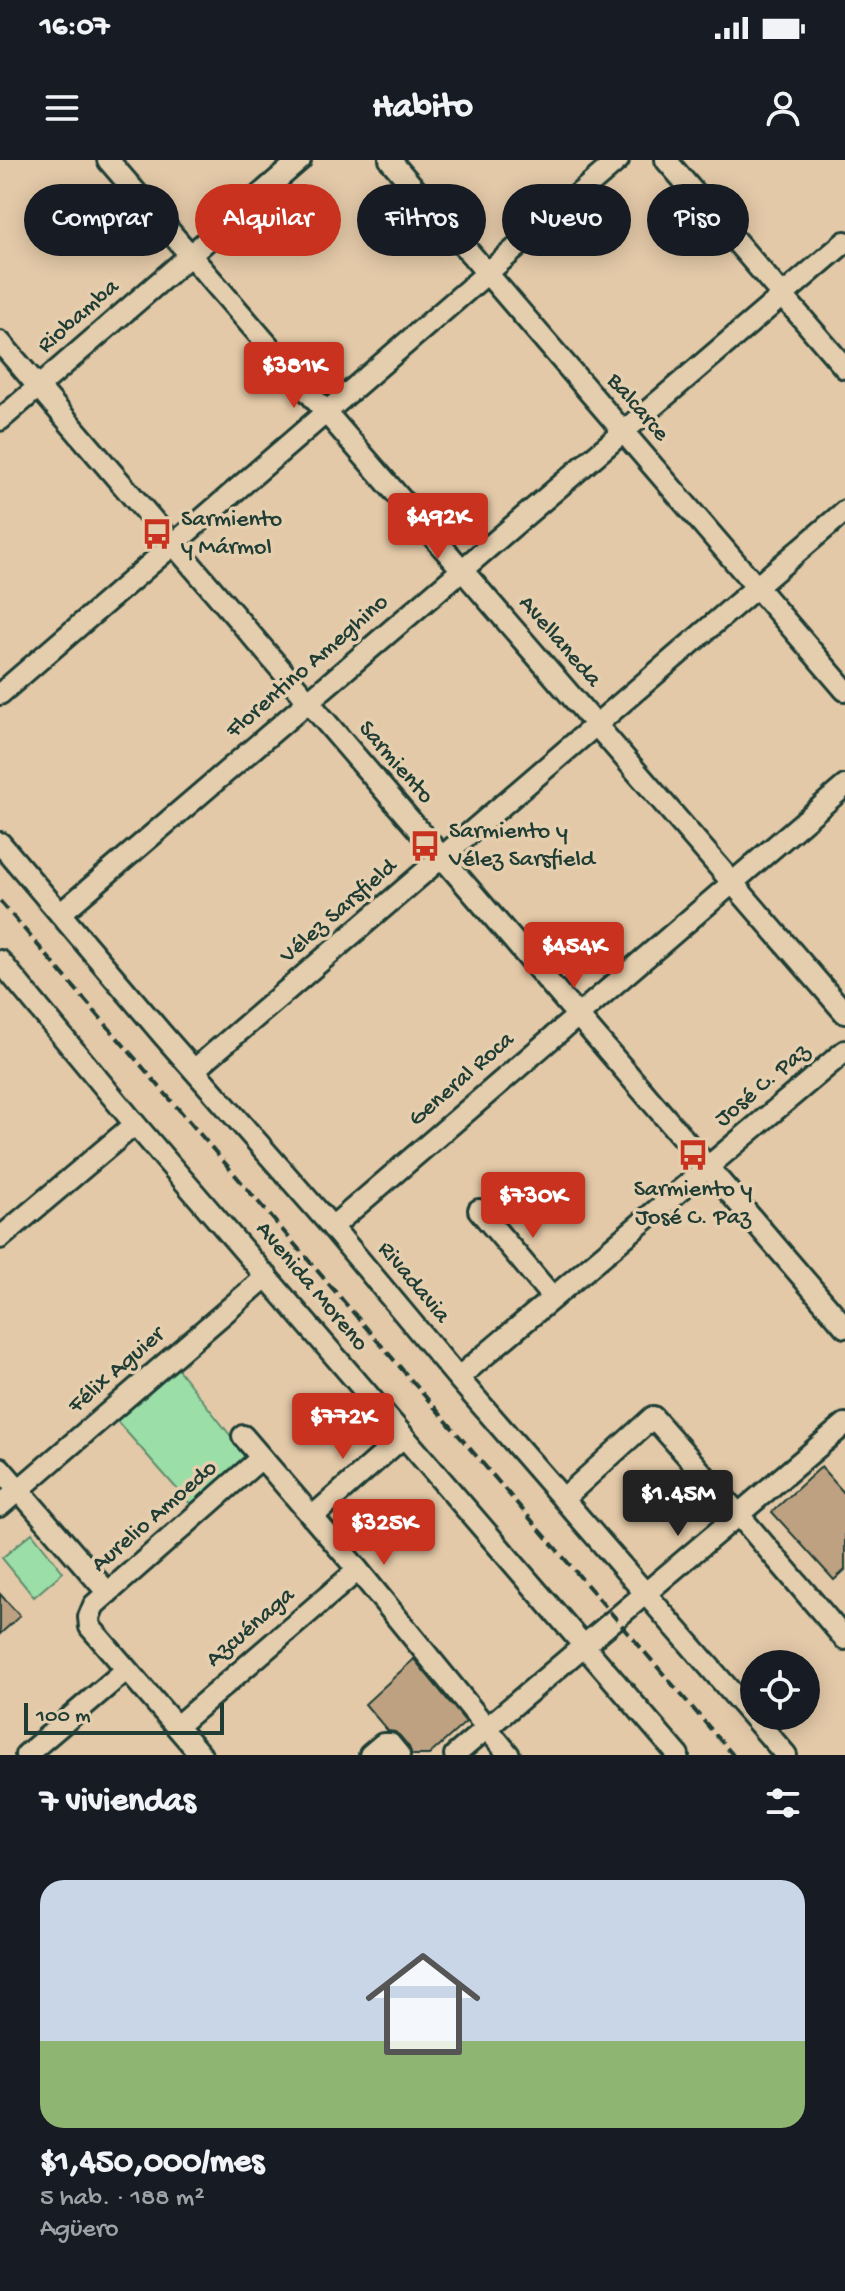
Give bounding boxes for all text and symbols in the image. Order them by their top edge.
text: 16:07 [40,11,109,46]
icon: menu [40,86,84,130]
icon: person [761,86,805,130]
text: Habito [372,87,473,130]
chip: Comprar [24,184,179,256]
chip: Alquilar [195,184,341,256]
chip: Filtros [357,184,486,256]
chip: Nuevo [502,184,631,256]
chip: Piso [647,184,749,256]
street label: Riobamba [32,273,126,361]
pin: $381K [238,342,350,410]
text: $381K [262,352,326,383]
street label: Balcarce [599,367,675,449]
pin: $492K [382,493,494,561]
text: $492K [406,503,470,534]
place label: Sarmiento y Mármol [181,506,282,563]
bus stop icon: Sarmiento y Mármol [140,517,174,551]
street label: Florentino Ameghino [220,588,395,746]
street label: Avellaneda [511,590,607,694]
street label: Sarmiento [351,715,439,811]
place label: Sarmiento y Vélez Sarsfield [448,818,597,875]
bus stop icon: Sarmiento y Vélez Sarsfield [408,829,442,863]
street label: Vélez Sarsfield [274,852,405,971]
pin: $454K [518,922,630,990]
text: $454K [542,932,606,963]
street label: General Roca [403,1026,521,1134]
street label: José C. Paz [709,1037,818,1134]
bus stop icon: Sarmiento y José C. Paz [676,1138,710,1172]
pin: $730K [477,1172,589,1240]
place label: Sarmiento y José C. Paz [634,1176,753,1233]
text: $730K [499,1182,567,1213]
street label: Avenida Moreno [248,1216,374,1358]
street label: Rivadavia [370,1236,456,1330]
street label: Félix Aguier [62,1320,173,1422]
pin: $772K [287,1393,399,1461]
text: $772K [310,1403,376,1434]
street label: Aurelio Amoedo [86,1454,224,1580]
pin: $1.45M [613,1470,743,1538]
text: $1.45M [641,1480,715,1511]
pin: $325K [328,1499,440,1567]
text: $325K [351,1509,417,1540]
street label: Azcuénaga [201,1581,302,1674]
map controls [740,1650,820,1730]
button: locate [740,1650,820,1730]
scale bar [24,1699,224,1735]
text: 100 m [36,1704,91,1730]
icon: filters [761,1781,805,1825]
text: 7 viviendas [40,1783,195,1823]
icon: home [351,1932,495,2076]
text: $1,450,000/mes [40,2144,264,2184]
text: 5 hab. · 188 m² [40,2184,205,2215]
text: Agüero [40,2215,118,2246]

